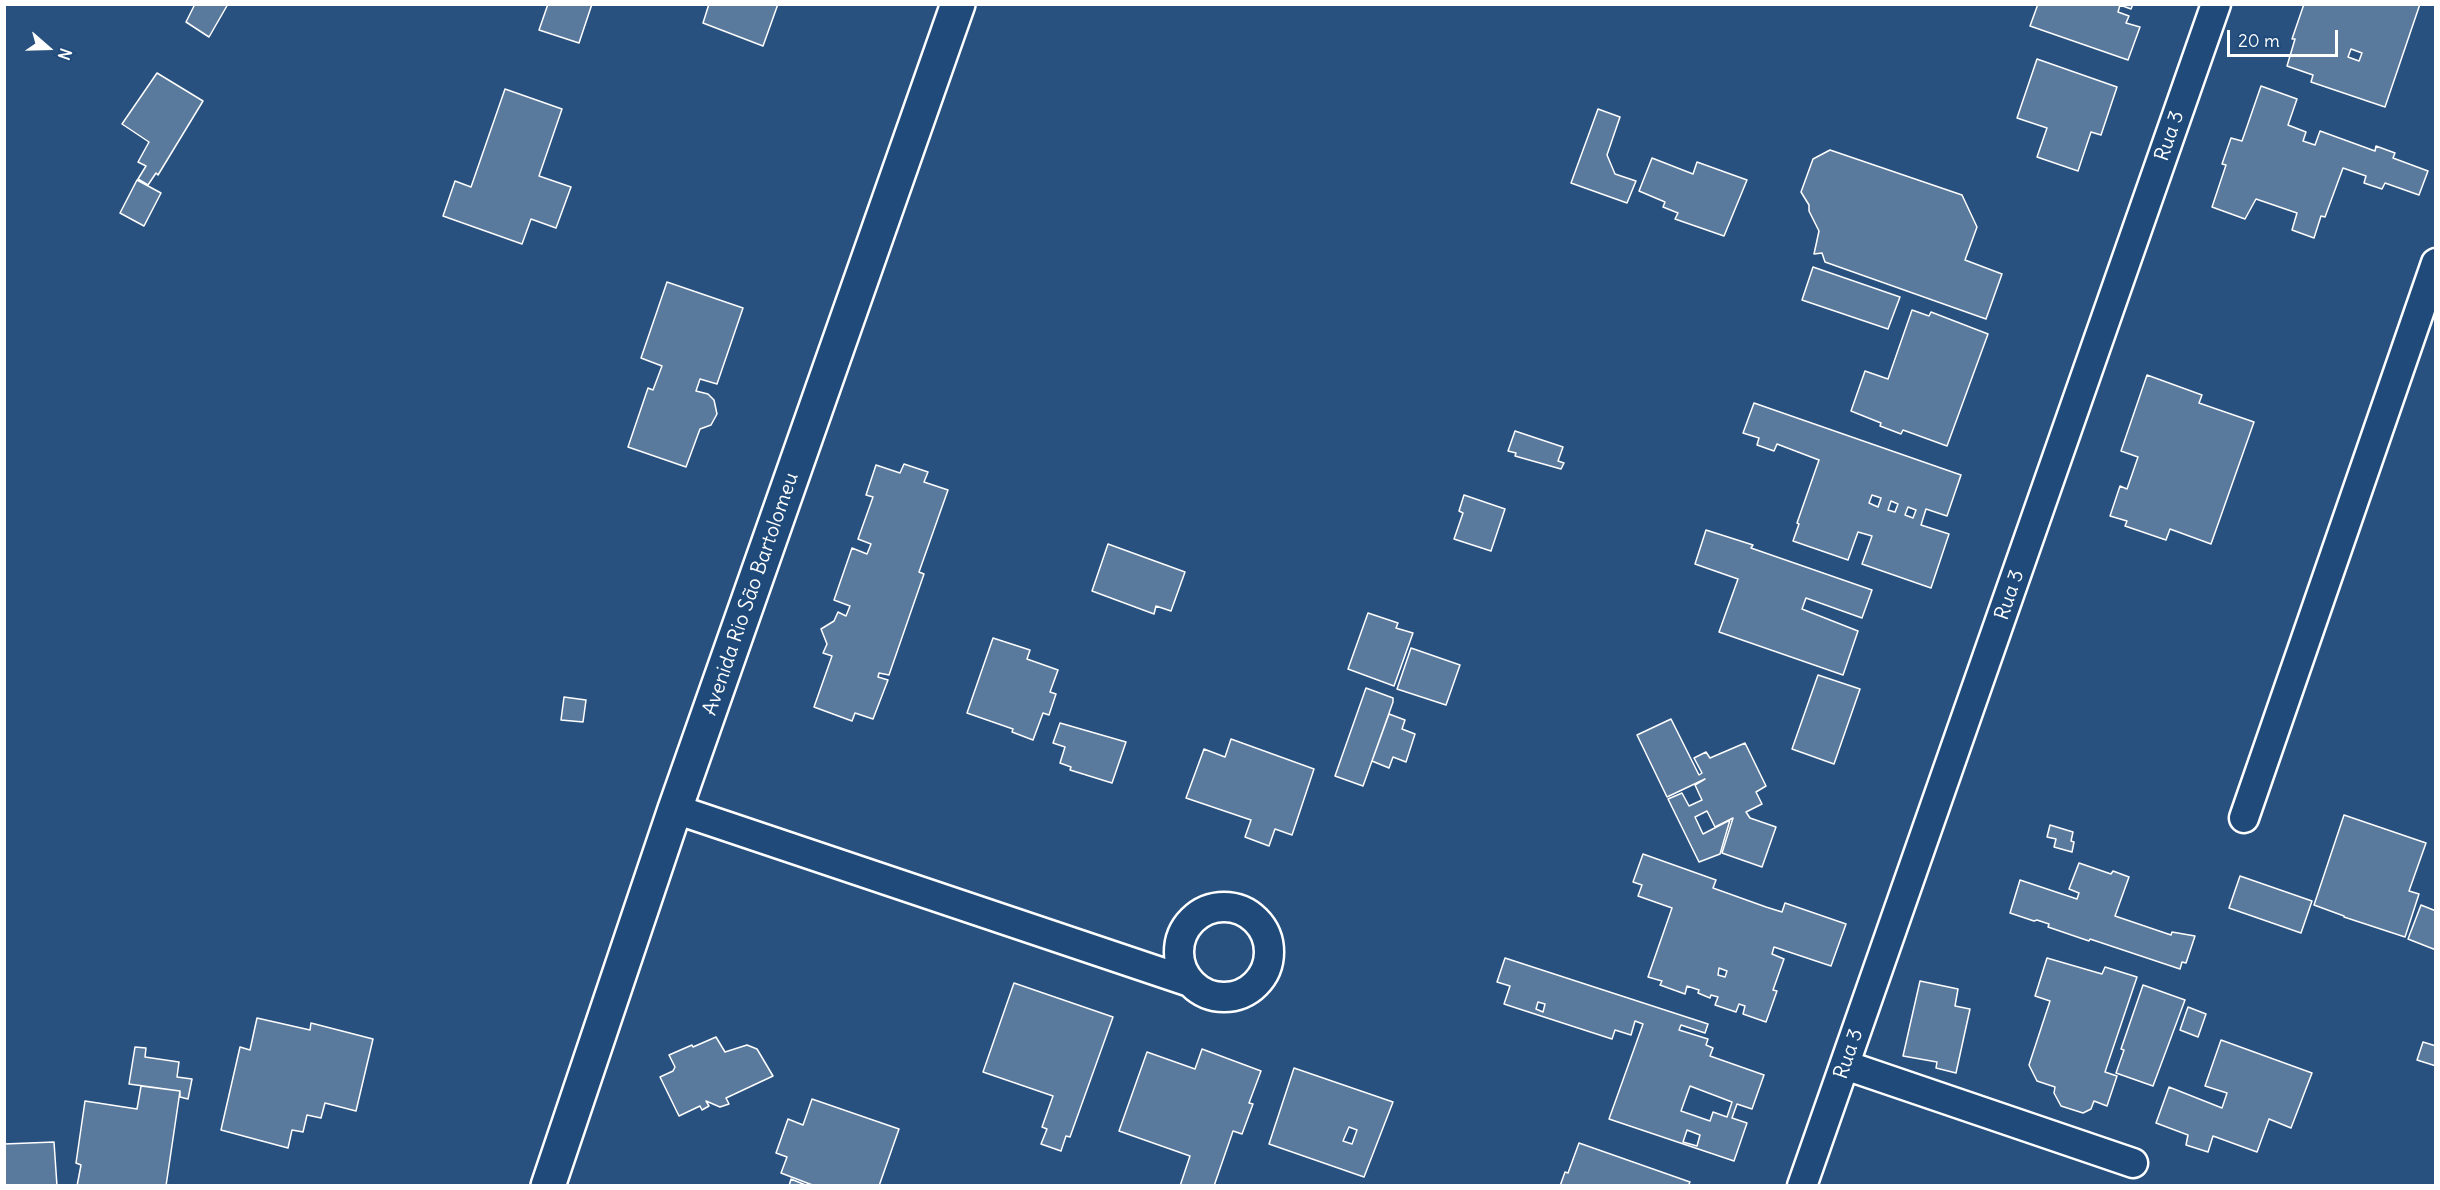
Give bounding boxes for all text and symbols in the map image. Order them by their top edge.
north arrow [18,18,78,78]
scale bar [2230,18,2341,56]
text: 20 m [2238,29,2280,52]
text: N [54,46,76,63]
street label: Rua 3 [2150,108,2190,164]
street label: Avenida Rio São Bartolomeu [698,469,804,719]
street label: Rua 3 [1990,567,2030,623]
street label: Rua 3 [1829,1026,1869,1082]

